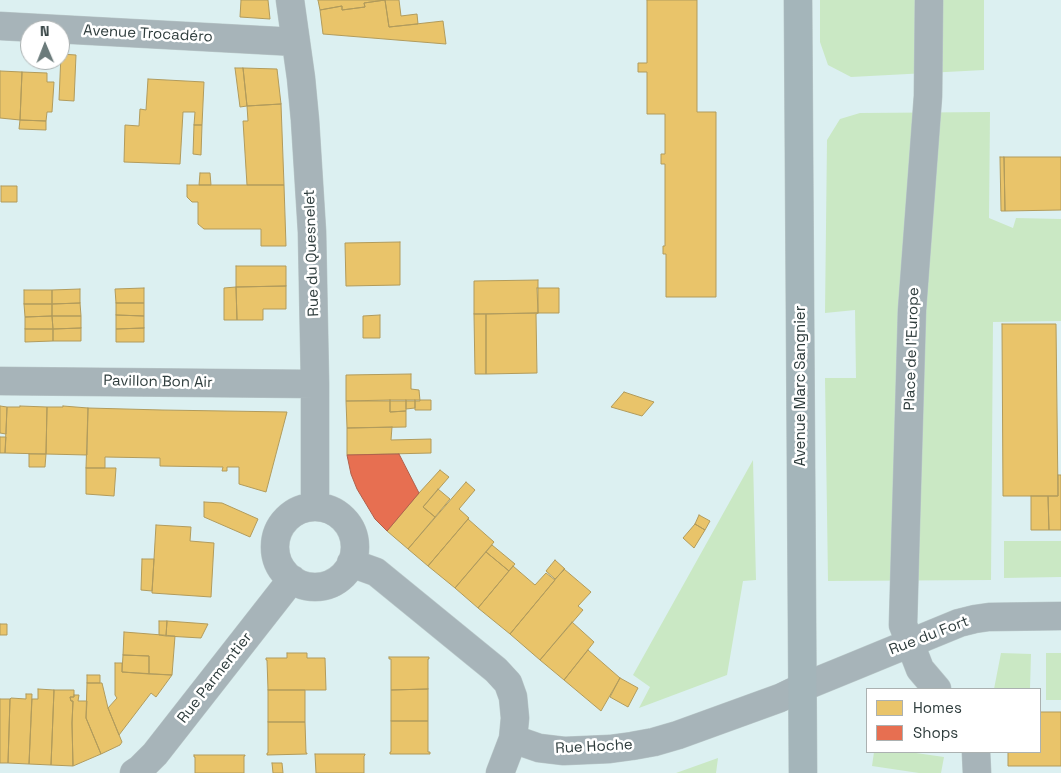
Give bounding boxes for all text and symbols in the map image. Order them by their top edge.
north arrow [20,20,70,70]
text: N [40,22,50,40]
street label: Avenue Trocadéro [83,22,213,46]
street label: Rue du Quesnelet [301,189,323,317]
street label: Place de l'Europe [901,287,923,411]
street label: Avenue Marc Sangnier [792,306,810,466]
street label: Pavillon Bon Air [103,372,213,392]
street label: Rue du Fort [887,613,971,659]
street label: Rue Parmentier [174,629,256,727]
legend [866,688,1041,753]
text: Homes [913,698,962,717]
text: Shops [913,723,958,742]
street label: Rue Hoche [555,736,633,758]

